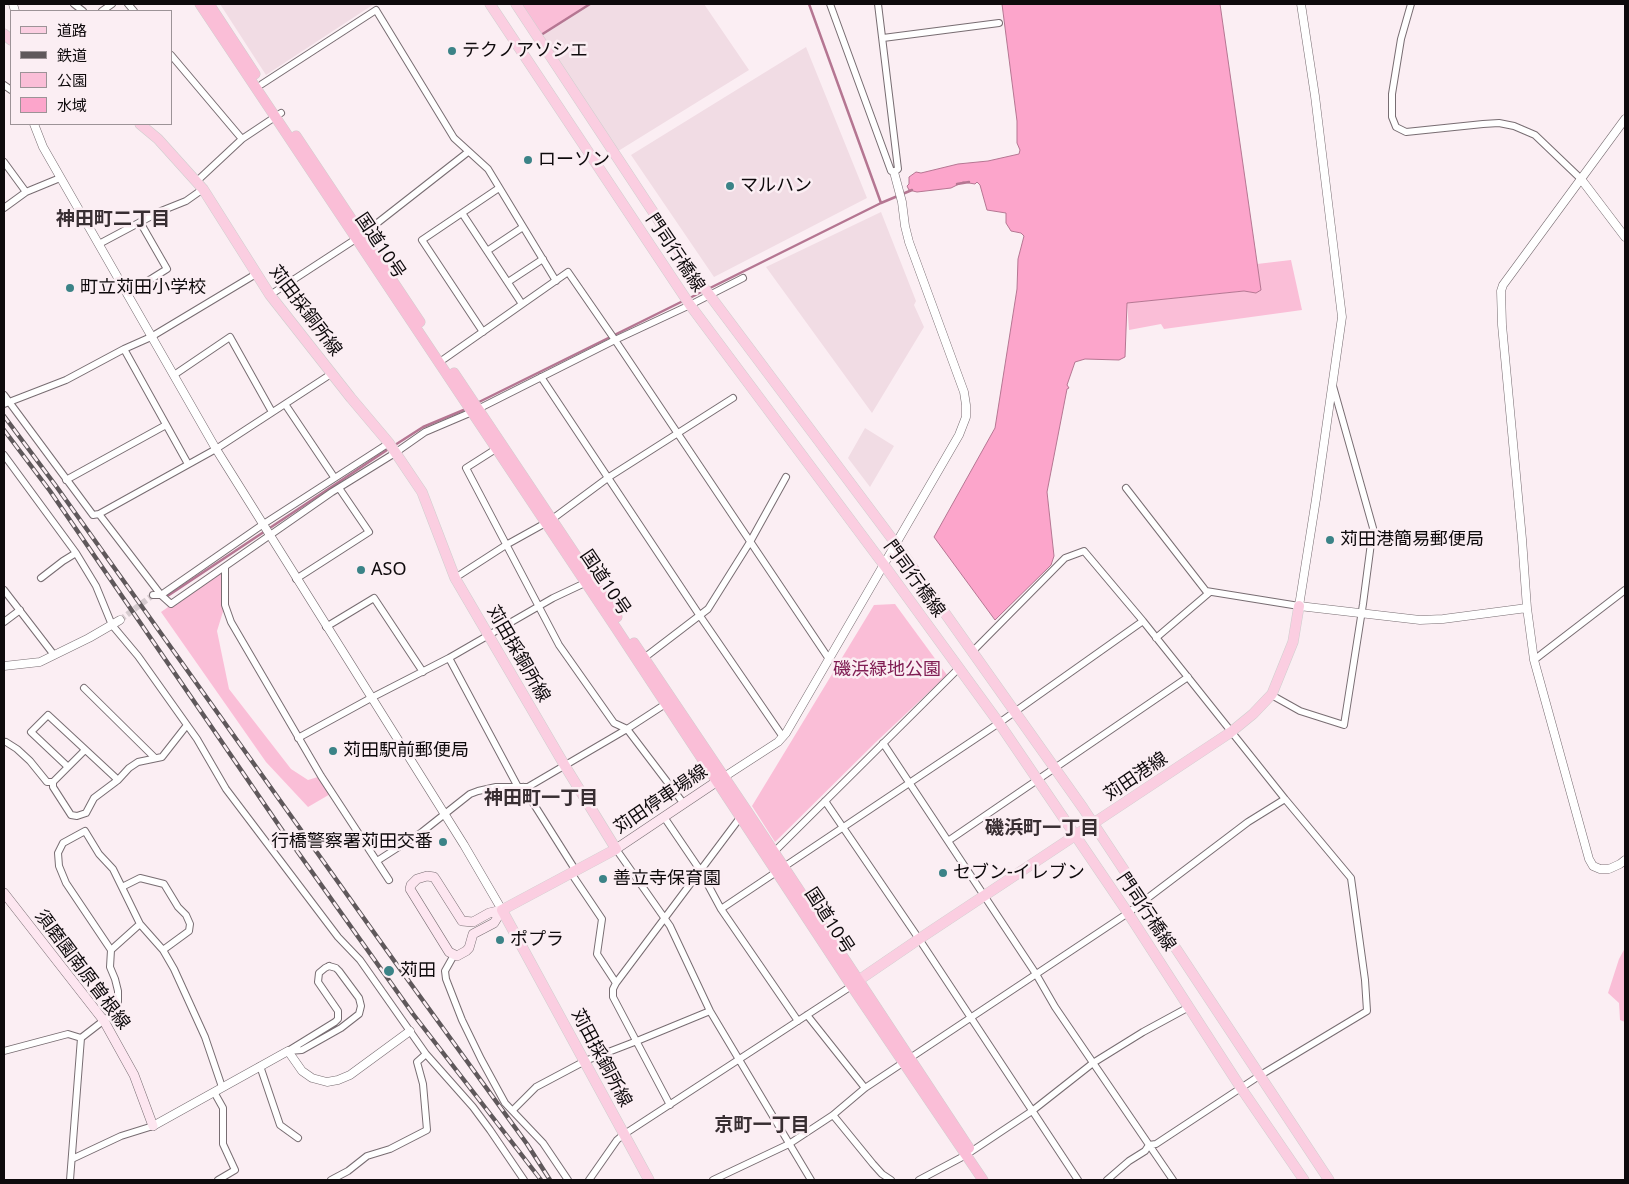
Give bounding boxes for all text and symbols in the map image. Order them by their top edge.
legend [10,10,172,125]
text: 道路 [57,20,87,40]
place label: テクノアソシエ [462,40,588,62]
text: 鉄道 [57,45,87,65]
marker: テクノアソシエ [446,45,458,57]
text: 公園 [57,70,87,90]
text: 水域 [57,95,87,115]
place label: ローソン [538,149,610,171]
marker: ローソン [522,154,534,166]
place label: マルハン [740,175,812,197]
marker: マルハン [724,180,736,192]
district label: 神田町二丁目 [56,209,170,231]
street label: 国道10号 [350,209,410,283]
street label: 門司行橋線 [641,210,709,296]
street label: 苅田採銅所線 [264,261,346,361]
place label: 町立苅田小学校 [80,277,206,299]
marker: 町立苅田小学校 [64,282,76,294]
place label: 苅田港簡易郵便局 [1340,529,1484,551]
marker: 苅田港簡易郵便局 [1324,534,1336,546]
street label: 門司行橋線 [879,536,949,622]
street label: 国道10号 [575,546,635,620]
place label: ASO [371,559,406,581]
marker: ASO [355,564,367,576]
street label: 苅田採銅所線 [482,602,554,706]
park label: 磯浜緑地公園 [833,659,941,681]
place label: 苅田駅前郵便局 [343,740,469,762]
marker: 苅田駅前郵便局 [327,745,339,757]
street label: 苅田港線 [1100,748,1172,806]
street label: 苅田停車場線 [610,761,712,839]
district label: 神田町一丁目 [484,788,598,810]
district label: 磯浜町一丁目 [985,818,1099,840]
place label: 行橋警察署苅田交番 [271,831,433,853]
marker: 行橋警察署苅田交番 [437,836,449,848]
place label: セブン-イレブン [953,862,1085,884]
marker: セブン-イレブン [937,867,949,879]
place label: 善立寺保育園 [613,868,721,890]
street label: 門司行橋線 [1112,869,1180,955]
marker: 善立寺保育園 [597,873,609,885]
street label: 国道10号 [800,884,858,958]
street label: 須磨園南原曽根線 [30,906,134,1034]
place label: ポプラ [510,929,564,951]
marker: ポプラ [494,934,506,946]
place label: 苅田 [400,960,436,982]
marker: 苅田 [382,964,396,978]
street label: 苅田採銅所線 [566,1005,636,1111]
district label: 京町一丁目 [715,1115,809,1137]

